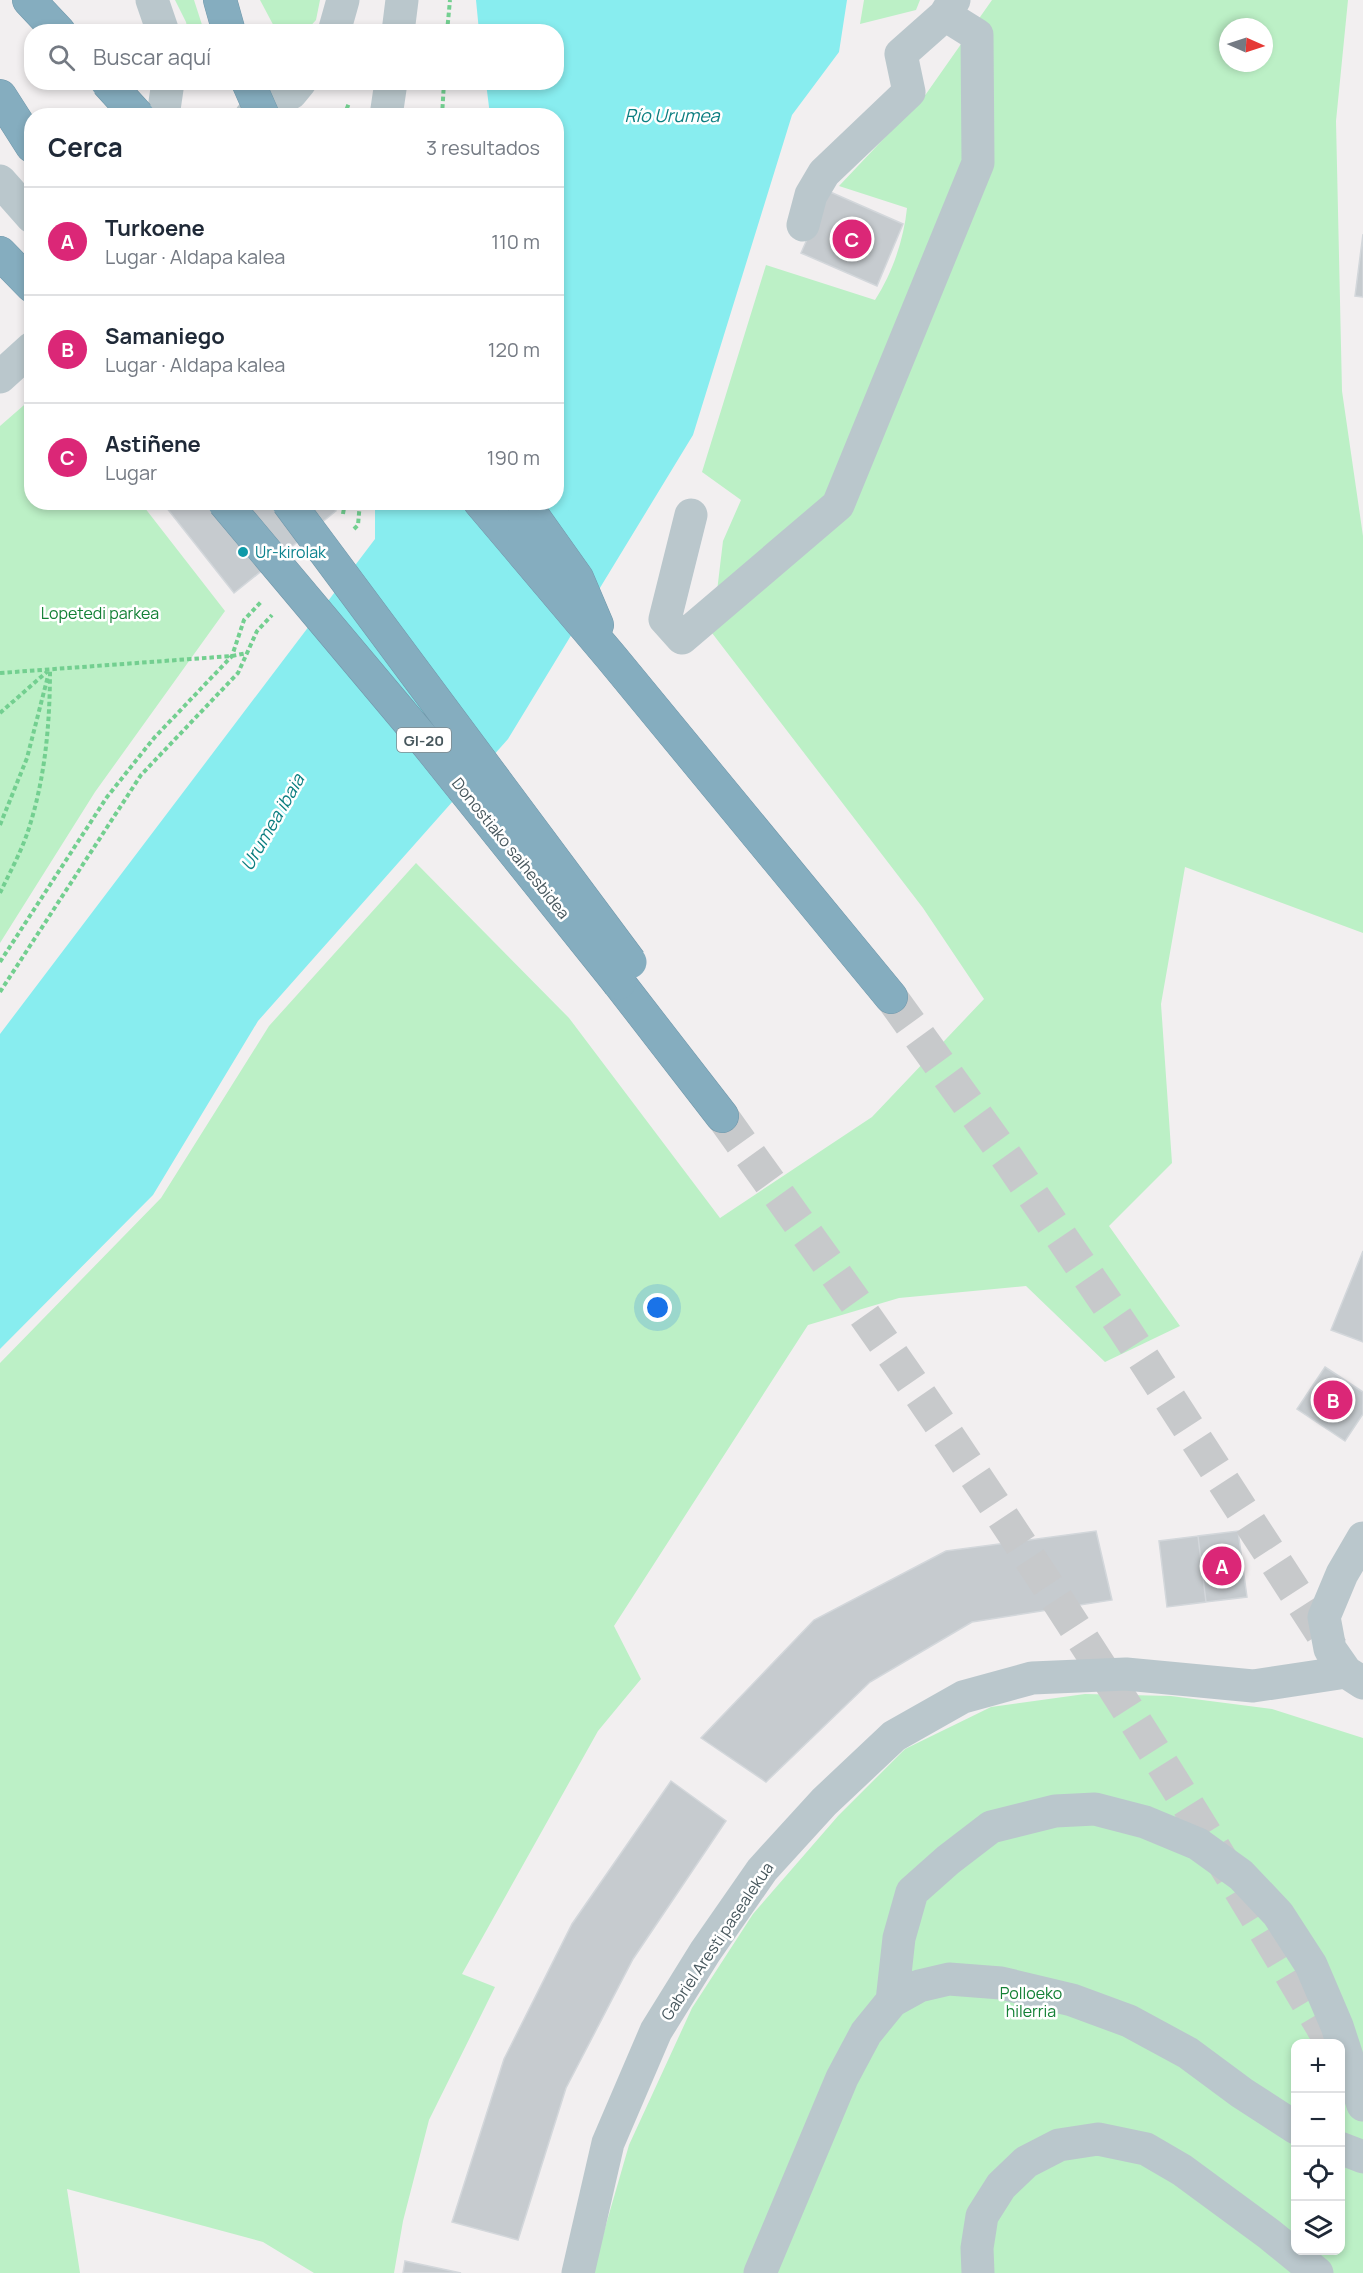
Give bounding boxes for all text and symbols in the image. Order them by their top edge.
north arrow [1219,18,1273,72]
search box [24,24,564,90]
icon: search [45,41,78,74]
text: Buscar aquí [93,42,211,72]
water label: Río Urumea [624,103,721,127]
text: Cerca [48,129,123,165]
text: 3 resultados [426,134,540,161]
text: Turkoene [105,213,205,243]
pin: C [832,216,872,262]
text: A [61,228,74,255]
text: 110 m [491,228,540,255]
text: Lugar · Aldapa kalea [105,243,285,270]
text: Samaniego [105,321,225,351]
text: B [61,336,74,363]
text: 120 m [488,336,540,363]
text: Lugar · Aldapa kalea [105,351,285,378]
text: Astiñene [105,429,201,459]
text: C [60,444,75,471]
text: 190 m [487,444,540,471]
text: Lugar [105,459,157,486]
place label: Ur-kirolak [255,541,327,563]
marker: Ur-kirolak [236,545,250,559]
park label: Lopetedi parkea [41,602,159,624]
road number: GI-20 [397,728,451,752]
water label: Urumea ibaia [235,768,310,875]
street label: Donostiako saihesbidea [447,773,575,923]
your location [643,1293,672,1322]
pin: B [1314,1378,1352,1422]
pin: A [1202,1544,1242,1588]
street label: Gabriel Aresti pasealekua [656,1858,778,2024]
park label: Polloeko hilerria [1000,1982,1062,2022]
map controls [1291,2039,1345,2255]
button: + [1291,2039,1345,2093]
button: − [1291,2093,1345,2147]
button: locate [1291,2147,1345,2201]
button: layers [1291,2201,1345,2255]

